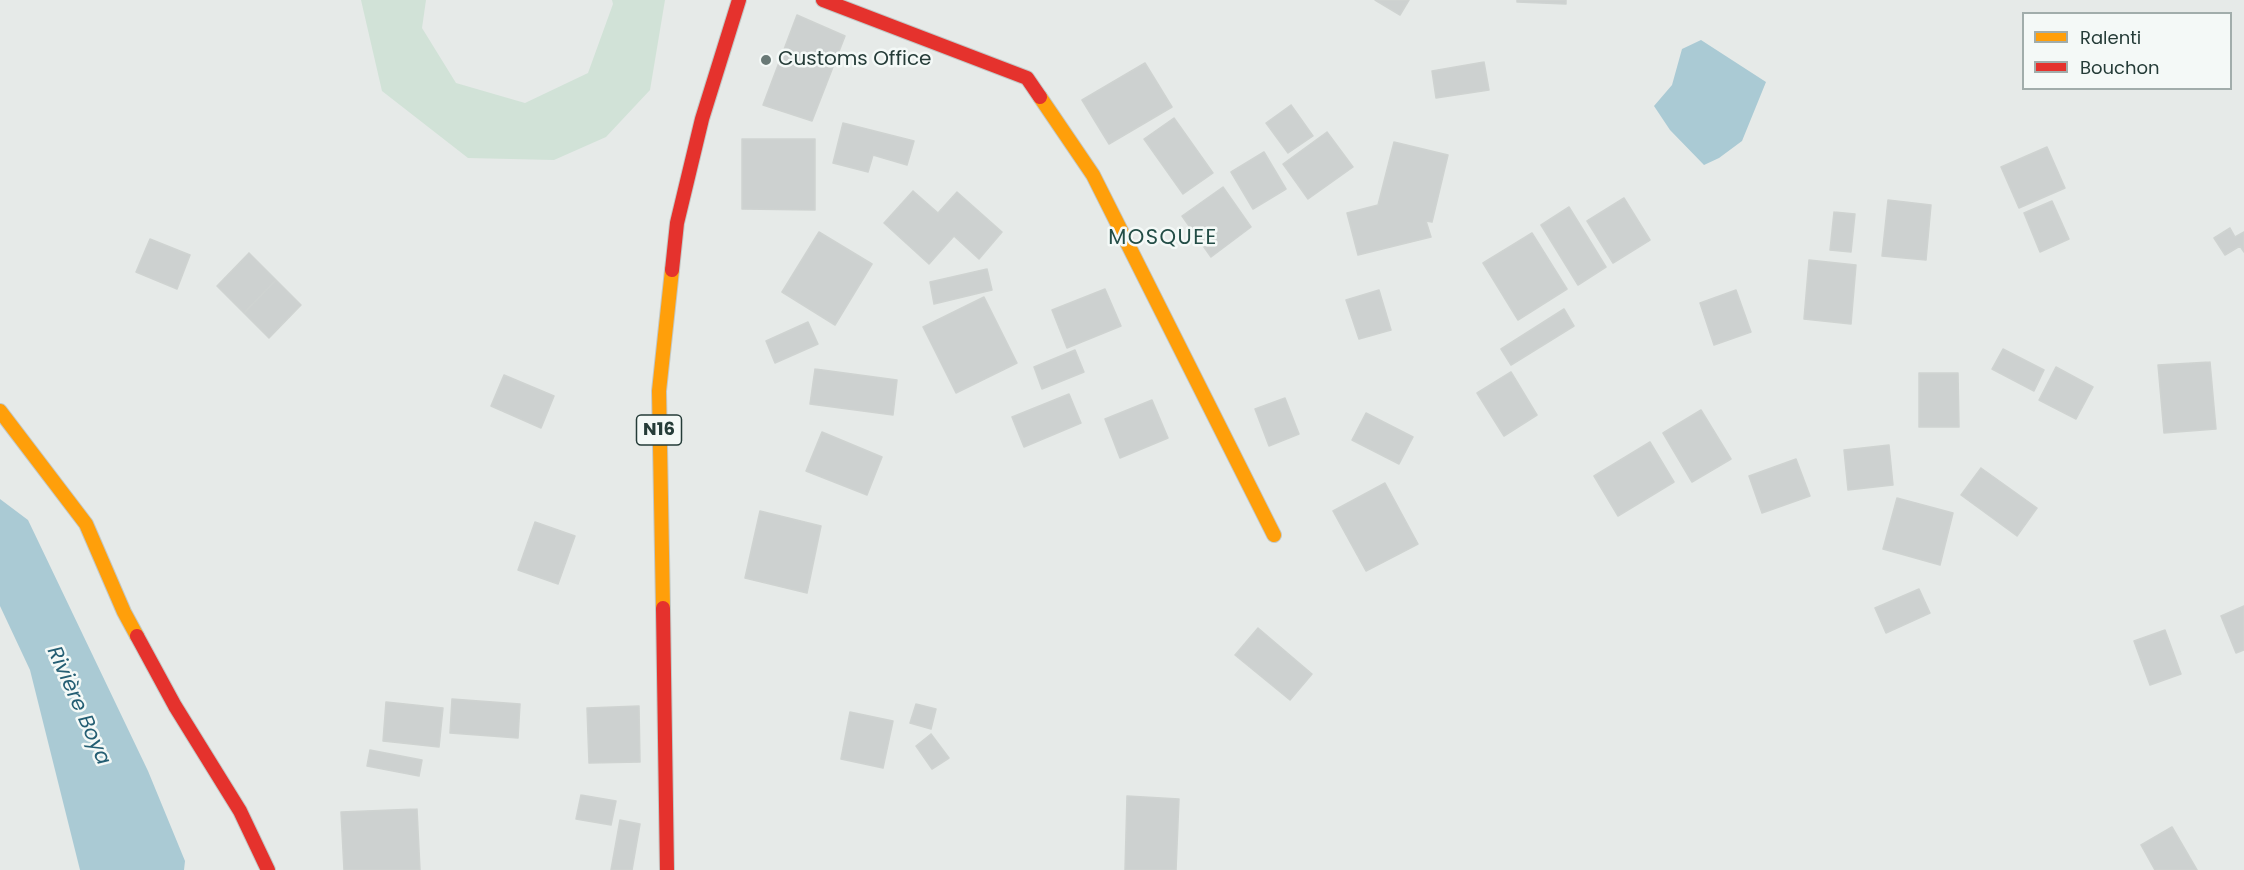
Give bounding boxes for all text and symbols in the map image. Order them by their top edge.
legend [2022,12,2232,90]
text: Ralenti [2080,25,2141,50]
place label: Customs Office [778,48,931,72]
marker: Customs Office [759,53,773,67]
text: Bouchon [2080,55,2160,80]
district label: MOSQUEE [1108,226,1218,252]
road number: N16 [636,415,682,445]
water label: Rivière Boya [41,643,115,769]

